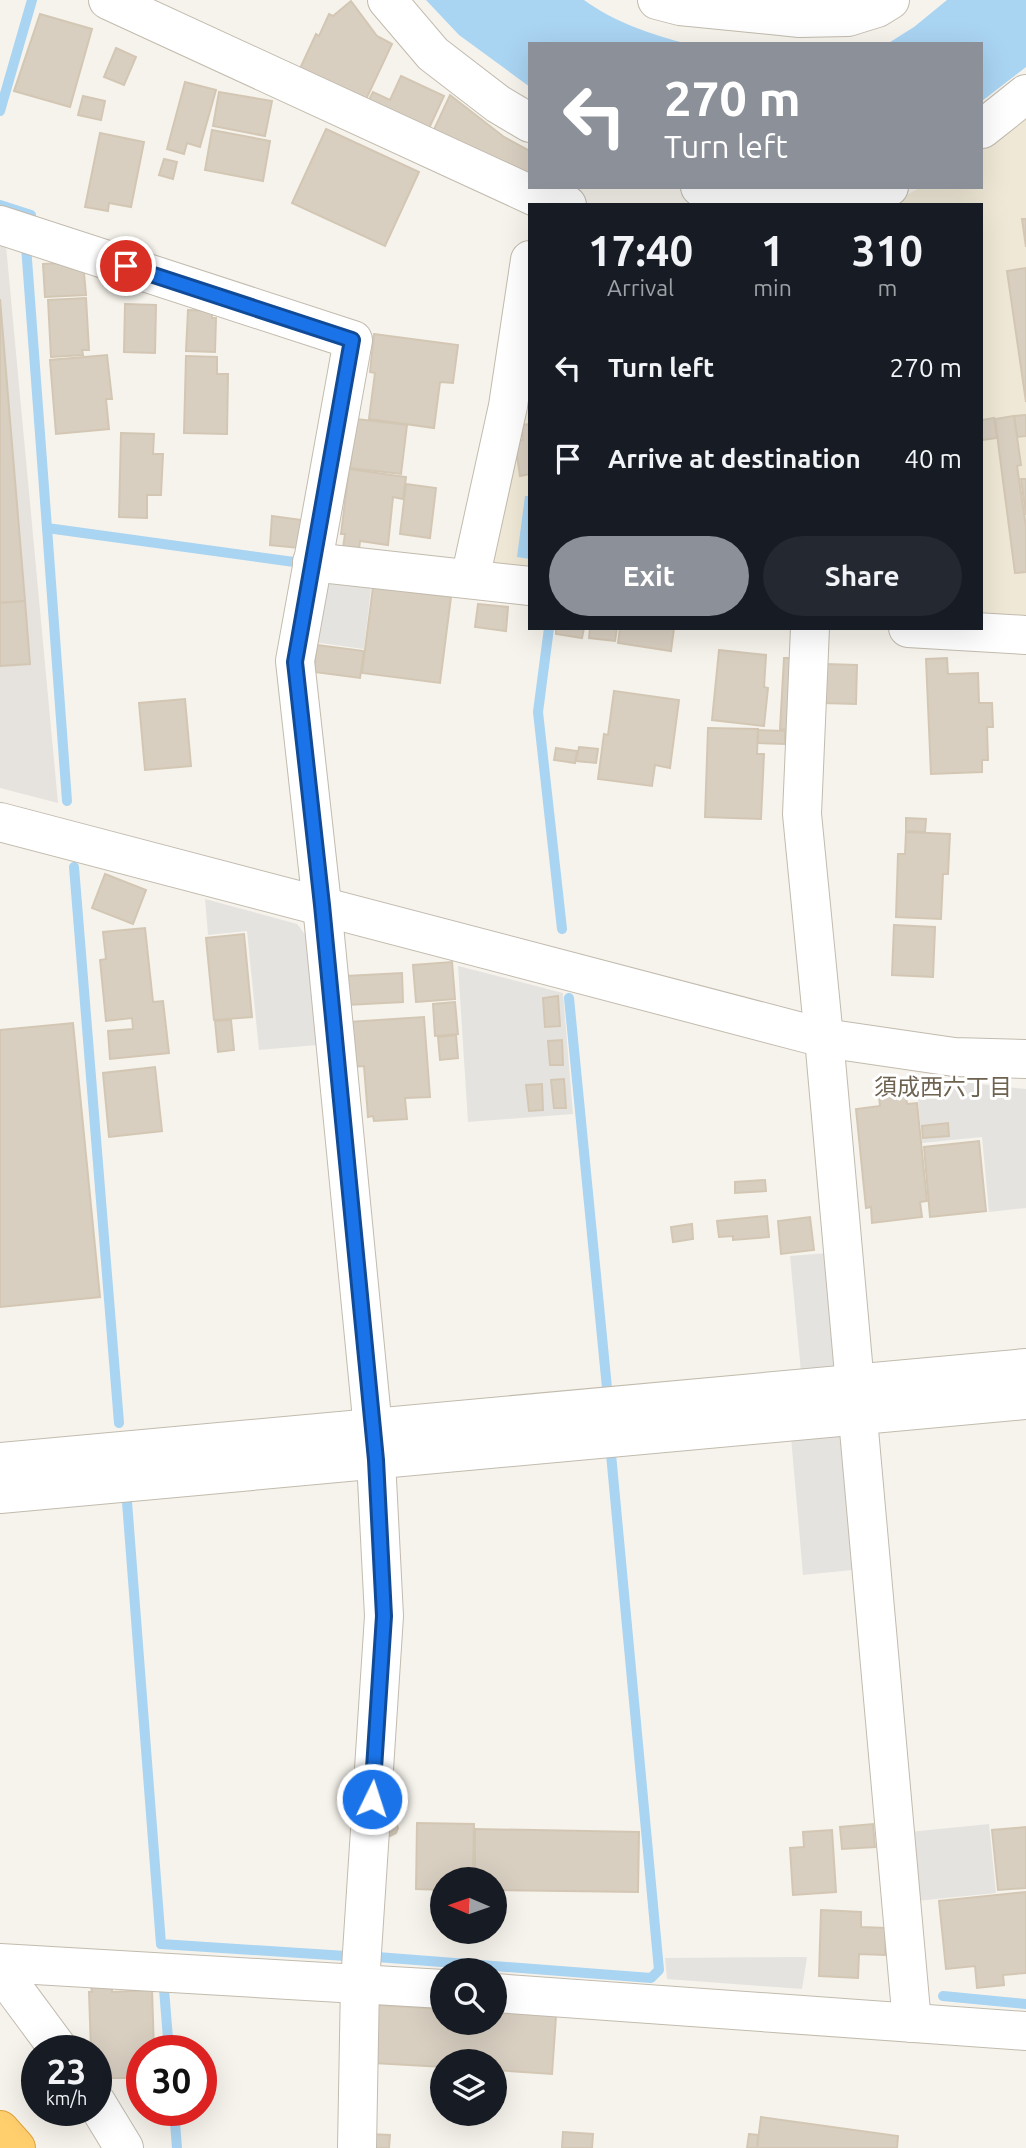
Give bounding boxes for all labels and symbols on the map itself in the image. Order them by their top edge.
pin [96,236,156,296]
district label: 須成西六丁目 [874,1074,1012,1099]
position arrow [335,1762,409,1836]
north arrow [430,1867,508,1944]
speed limit sign: 30 [126,2035,217,2126]

